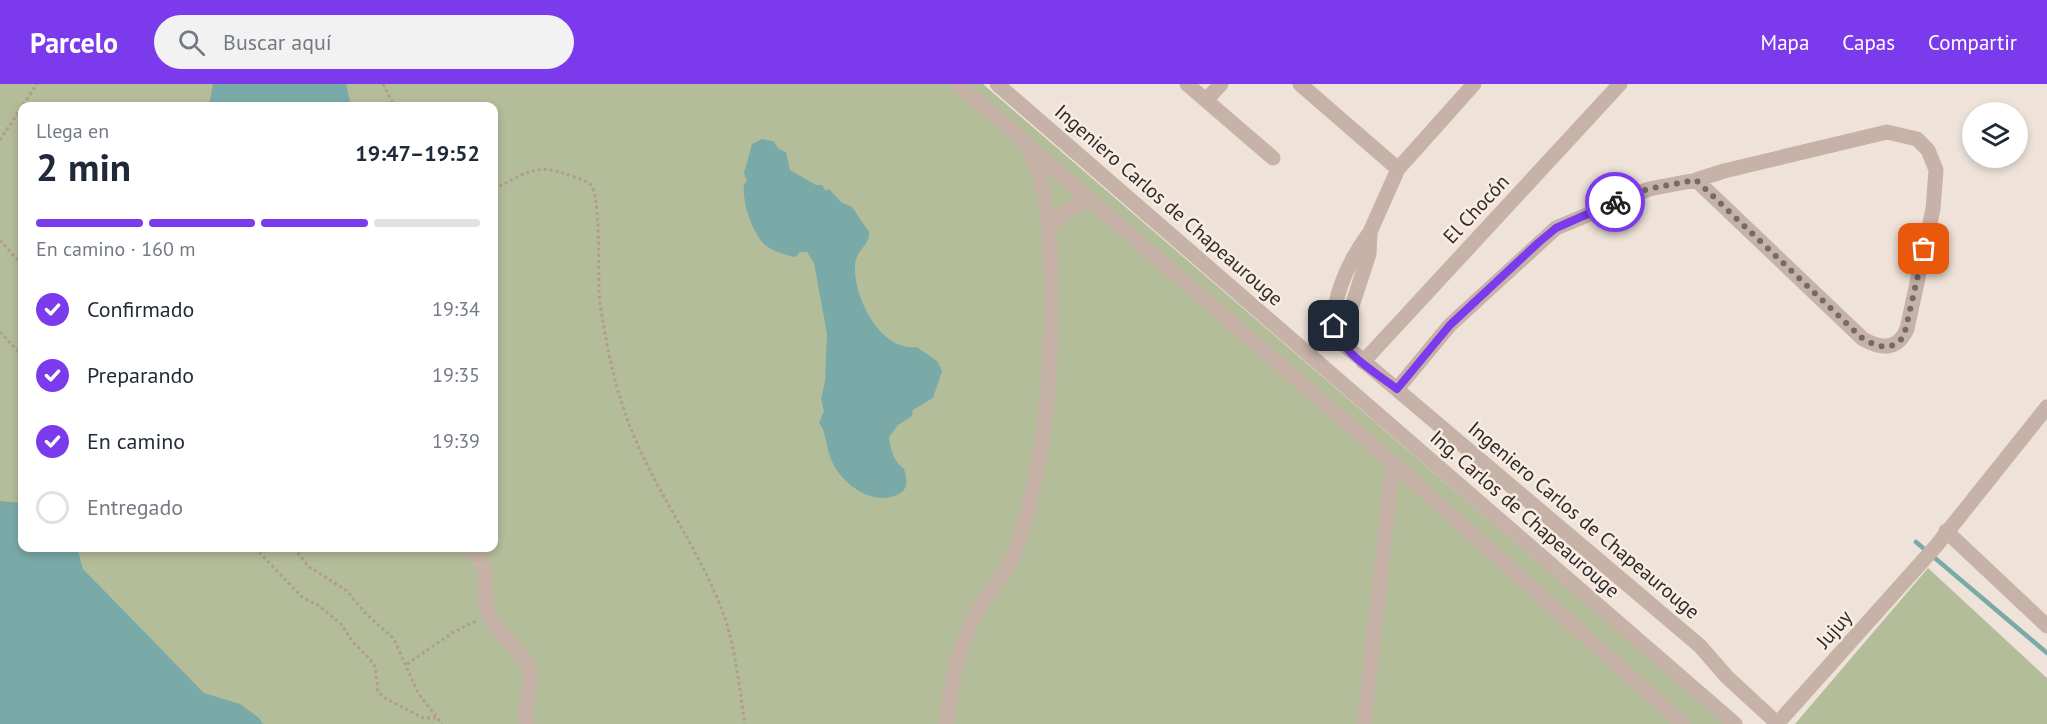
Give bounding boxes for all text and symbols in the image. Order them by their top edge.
search box [154,15,574,69]
text: Parcelo [30,24,118,61]
icon: search [175,26,208,59]
text: Buscar aquí [223,28,332,56]
text: Mapa [1761,29,1809,56]
text: Capas [1842,29,1895,56]
text: Compartir [1928,29,2017,56]
street label: Ingeniero Carlos de Chapeaurouge [1049,99,1289,311]
map controls [1962,102,2028,168]
button: layers [1962,102,2028,168]
text: Llega en [36,118,109,144]
text: 19:47–19:52 [355,139,480,167]
text: 2 min [36,141,131,192]
street label: El Chocón [1437,169,1515,249]
courier [1585,172,1645,232]
icon: bike [1599,186,1632,219]
pin [1898,223,1949,274]
icon: bag [1907,232,1940,265]
text: En camino · 160 m [36,236,196,262]
icon: check [36,293,69,326]
text: Confirmado [87,295,194,323]
text: 19:34 [432,296,480,322]
pin [1308,300,1359,351]
icon: home [1317,309,1350,342]
icon: check [36,359,69,392]
text: Preparando [87,361,194,389]
text: 19:35 [432,362,480,388]
street label: Ingeniero Carlos de Chapeaurouge [1463,415,1705,625]
street label: Ing. Carlos de Chapeaurouge [1425,424,1625,604]
icon: check [36,425,69,458]
text: En camino [87,427,185,455]
text: 19:39 [432,428,480,454]
text: Entregado [87,493,183,521]
street label: Jujuy [1810,604,1858,654]

